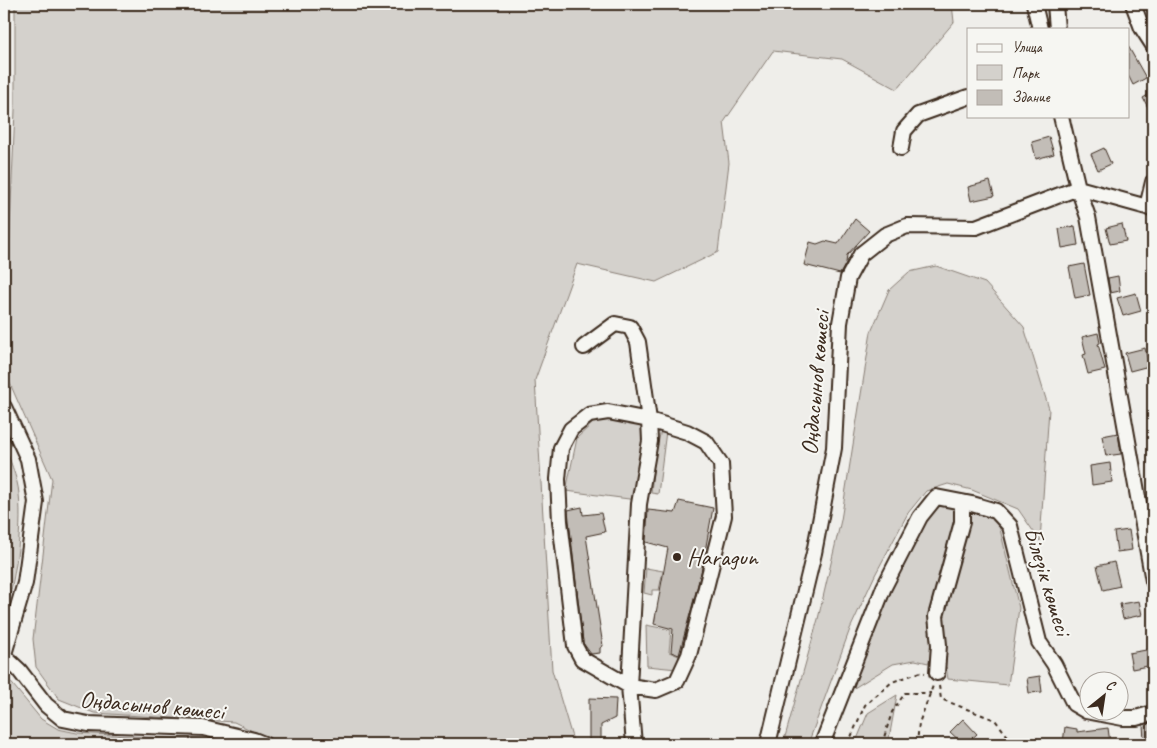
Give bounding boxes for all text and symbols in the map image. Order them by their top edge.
legend [967,28,1130,118]
text: Улица [1012,38,1043,57]
text: Парк [1012,64,1040,83]
text: Здание [1012,88,1051,107]
street label: Оңдасынов көшесі [794,307,836,456]
street label: Білезік көшесі [1017,523,1079,641]
place label: Haragun [687,542,759,572]
marker: Haragun [671,551,683,563]
north arrow [1080,670,1130,720]
text: С [1103,676,1119,695]
street label: Оңдасынов көшесі [79,684,228,726]

